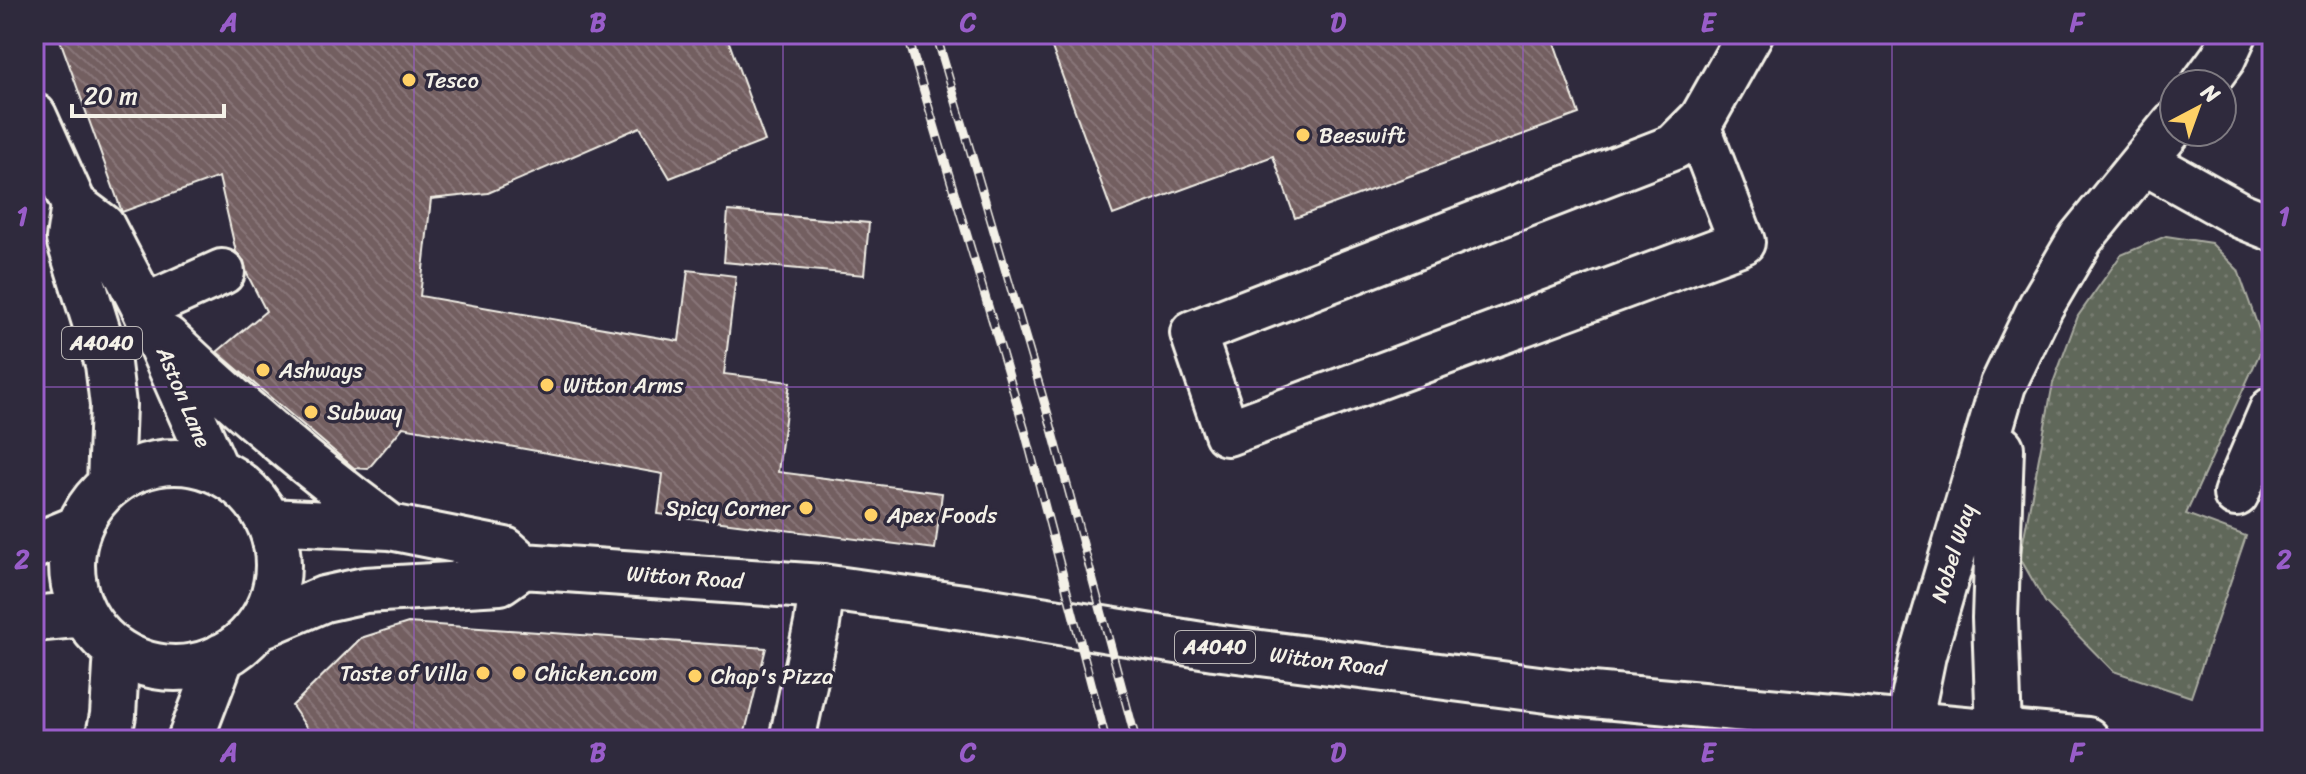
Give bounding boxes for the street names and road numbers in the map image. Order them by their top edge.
road number: A4040 [62,327,142,359]
street label: Aston Lane [145,339,223,454]
street label: Nobel Way [1920,498,1987,607]
street label: Witton Road [625,553,746,601]
road number: A4040 [1175,631,1255,663]
street label: Witton Road [1268,635,1390,688]

